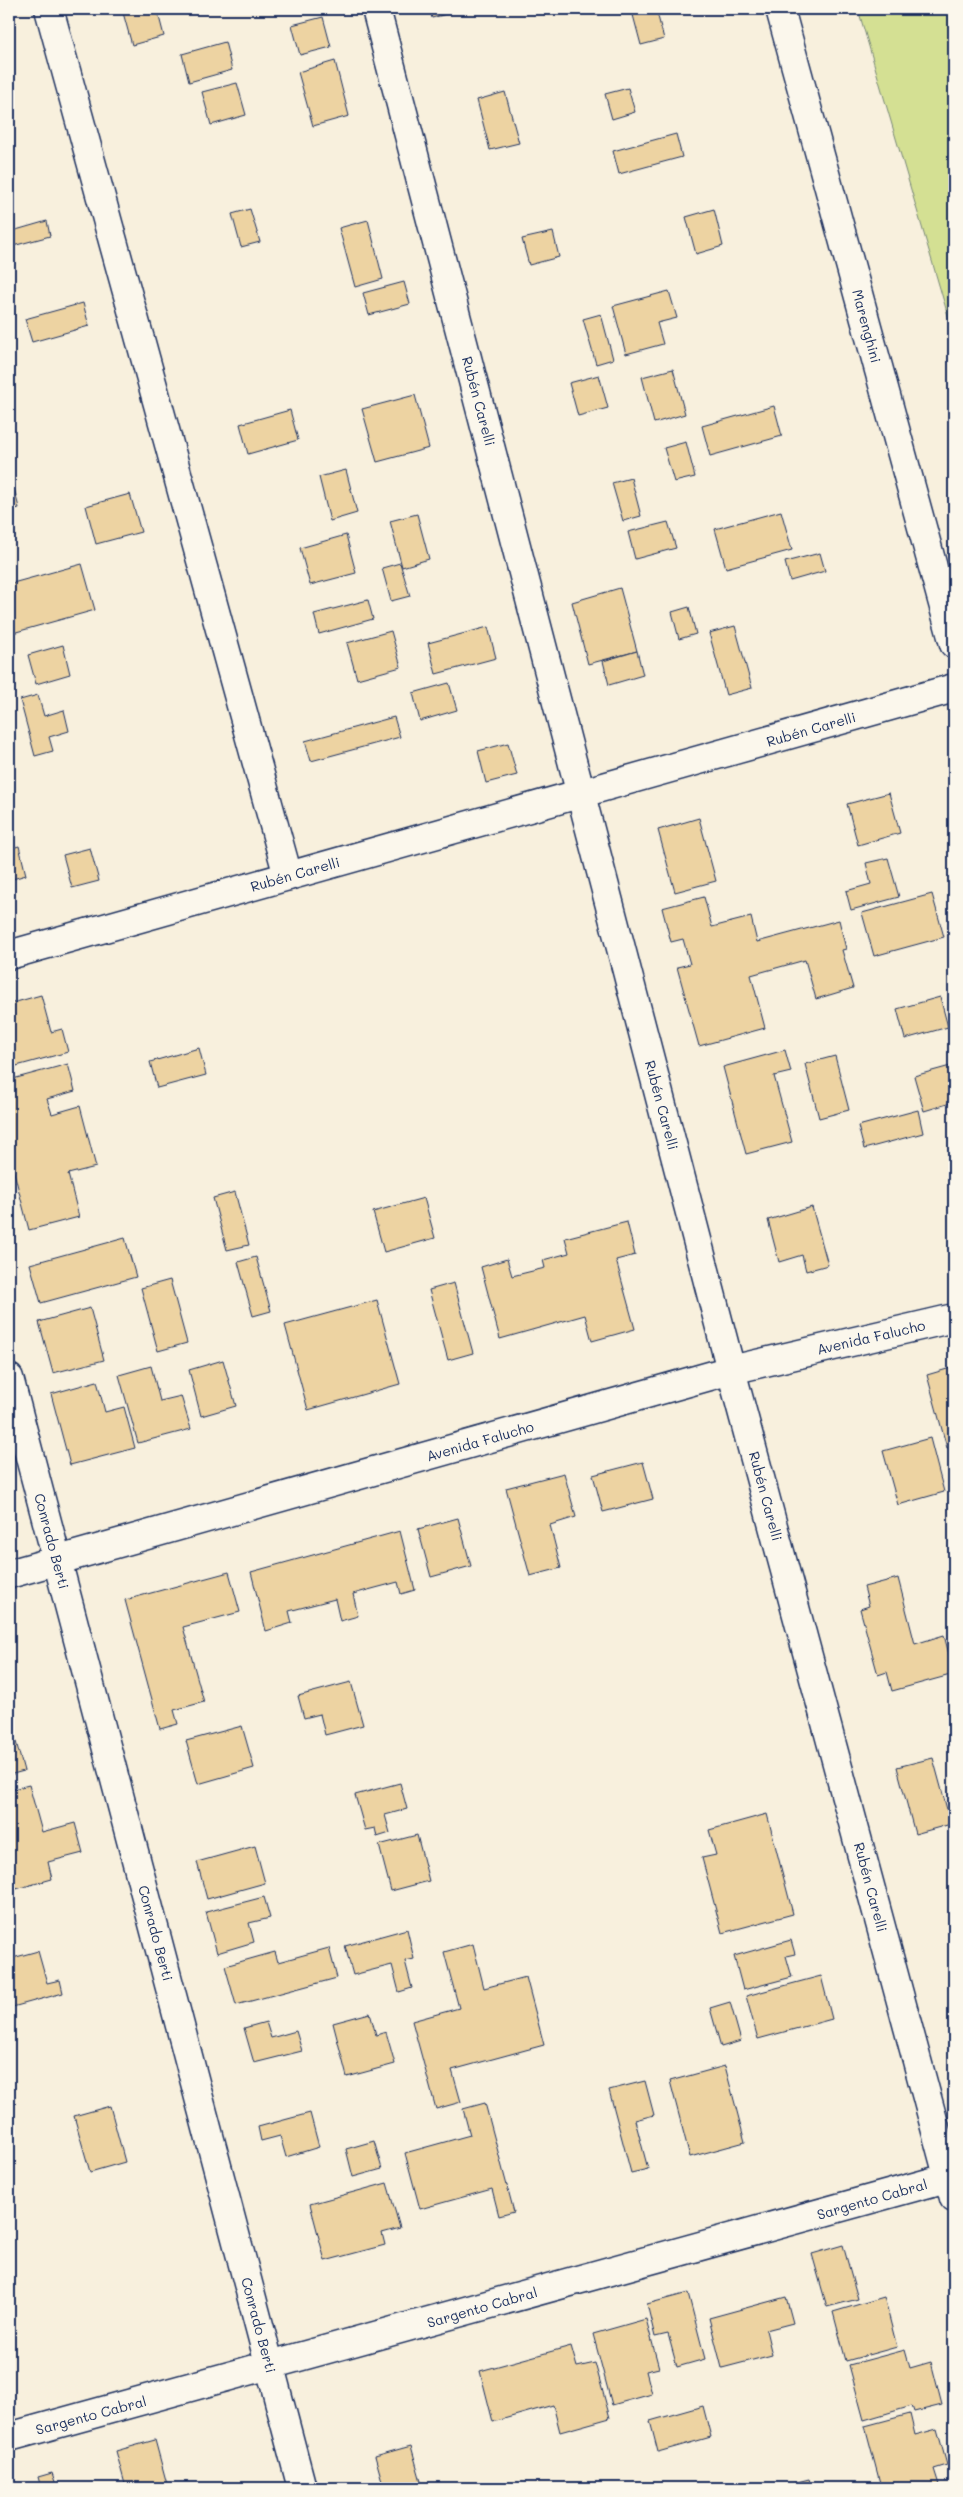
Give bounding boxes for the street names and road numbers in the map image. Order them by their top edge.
street label: Marenghini [848,287,886,365]
street label: Rubén Carelli [458,354,500,448]
street label: Rubén Carelli [764,707,858,751]
street label: Rubén Carelli [248,852,342,896]
street label: Rubén Carelli [641,1058,683,1152]
street label: Avenida Falucho [815,1315,927,1359]
street label: Avenida Falucho [424,1417,536,1465]
street label: Rubén Carelli [745,1449,787,1543]
street label: Conrado Berti [30,1491,74,1591]
street label: Rubén Carelli [850,1840,892,1934]
street label: Conrado Berti [134,1883,178,1983]
street label: Sargento Cabral [815,2174,929,2224]
street label: Conrado Berti [237,2275,281,2375]
street label: Sargento Cabral [425,2282,539,2332]
street label: Sargento Cabral [33,2391,149,2439]

